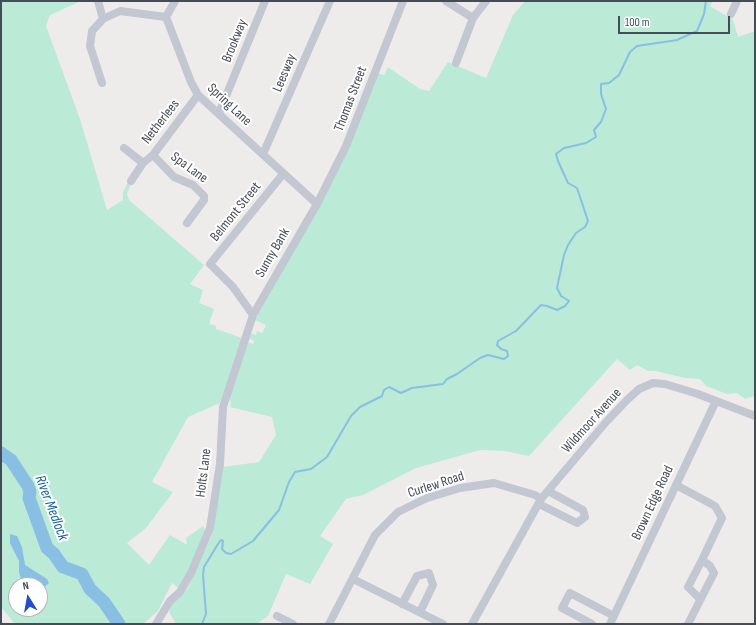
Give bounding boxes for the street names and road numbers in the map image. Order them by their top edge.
street label: Brookway [219,17,251,65]
street label: Leesway [270,51,300,95]
street label: Thomas Street [331,64,371,134]
street label: Spring Lane [203,80,255,130]
street label: Netherlees [139,97,183,147]
street label: Spa Lane [167,149,211,187]
street label: Belmont Street [207,179,265,245]
street label: Sunny Bank [252,225,294,281]
street label: Wildmoor Avenue [559,385,625,457]
street label: Holts Lane [193,448,215,498]
street label: Brown Edge Road [628,463,678,543]
street label: Curlew Road [406,468,466,502]

